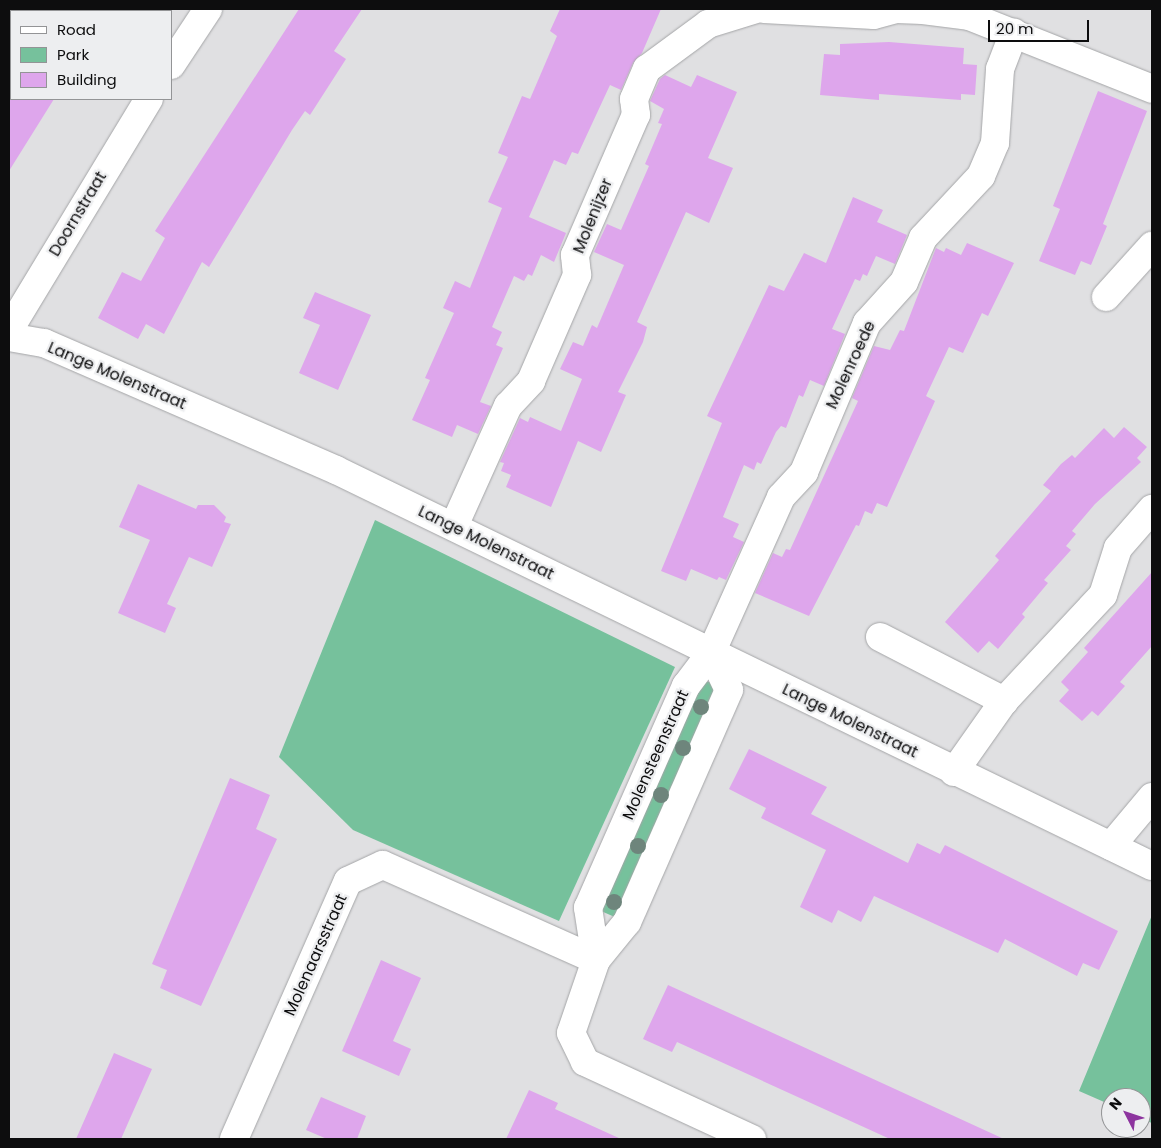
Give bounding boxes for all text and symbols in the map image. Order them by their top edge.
legend [10,10,172,100]
scale bar [991,10,1092,42]
text: 20 m [996,18,1034,39]
text: Road [57,19,96,40]
text: Park [57,44,89,65]
text: Building [57,69,117,90]
street label: Doornstraat [45,168,111,260]
street label: Molenijzer [569,176,617,256]
street label: Molenroede [822,318,880,412]
street label: Lange Molenstraat [45,338,189,414]
street label: Lange Molenstraat [415,502,557,584]
street label: Lange Molenstraat [779,680,921,762]
street label: Molensteenstraat [619,687,693,823]
street label: Molenaarsstraat [280,891,352,1019]
north arrow [1101,1088,1151,1138]
text: N [1104,1093,1126,1114]

